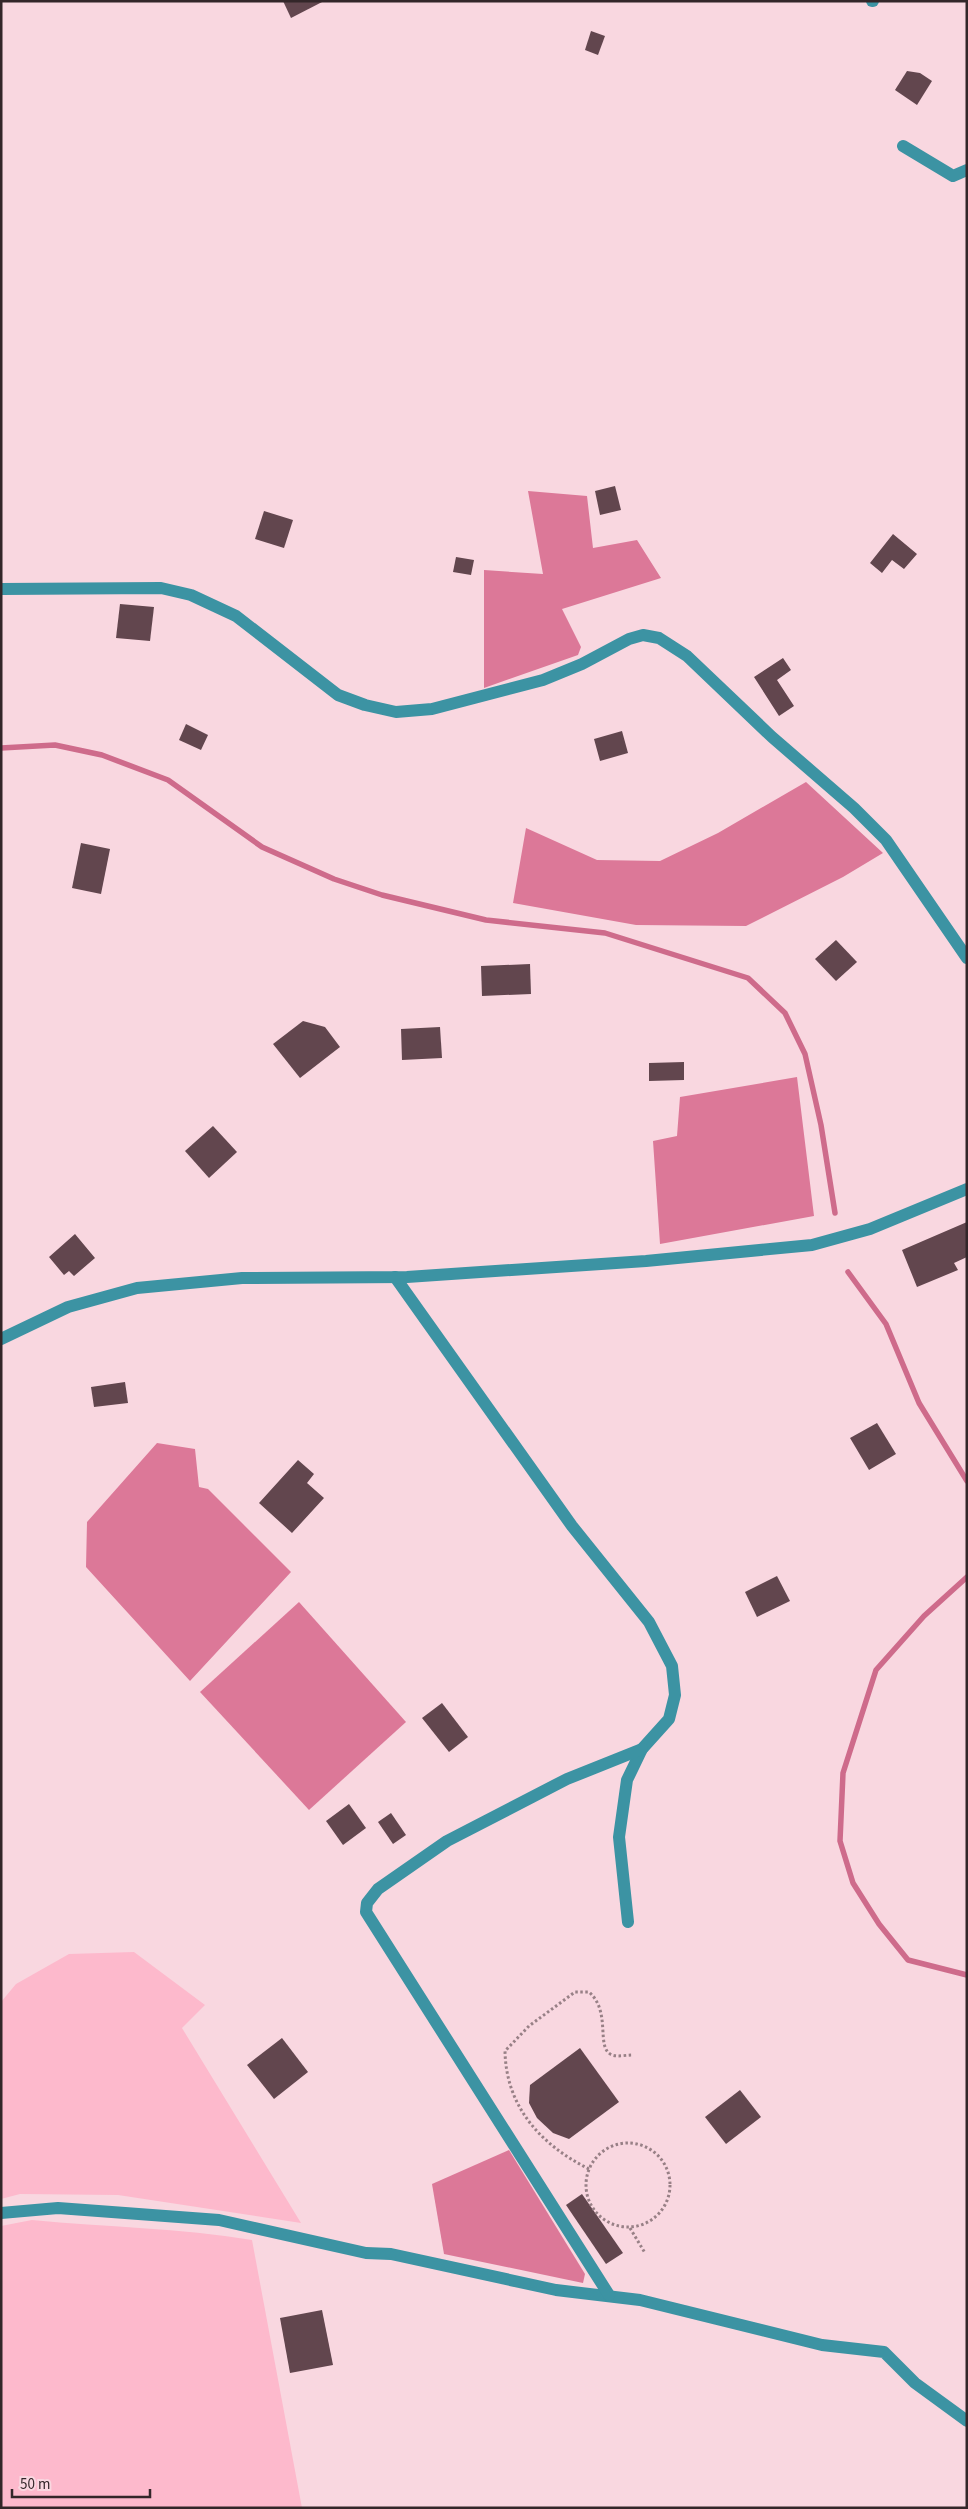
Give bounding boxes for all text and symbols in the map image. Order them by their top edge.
scale bar [12,2466,150,2498]
text: 50 m [20,2474,50,2495]

